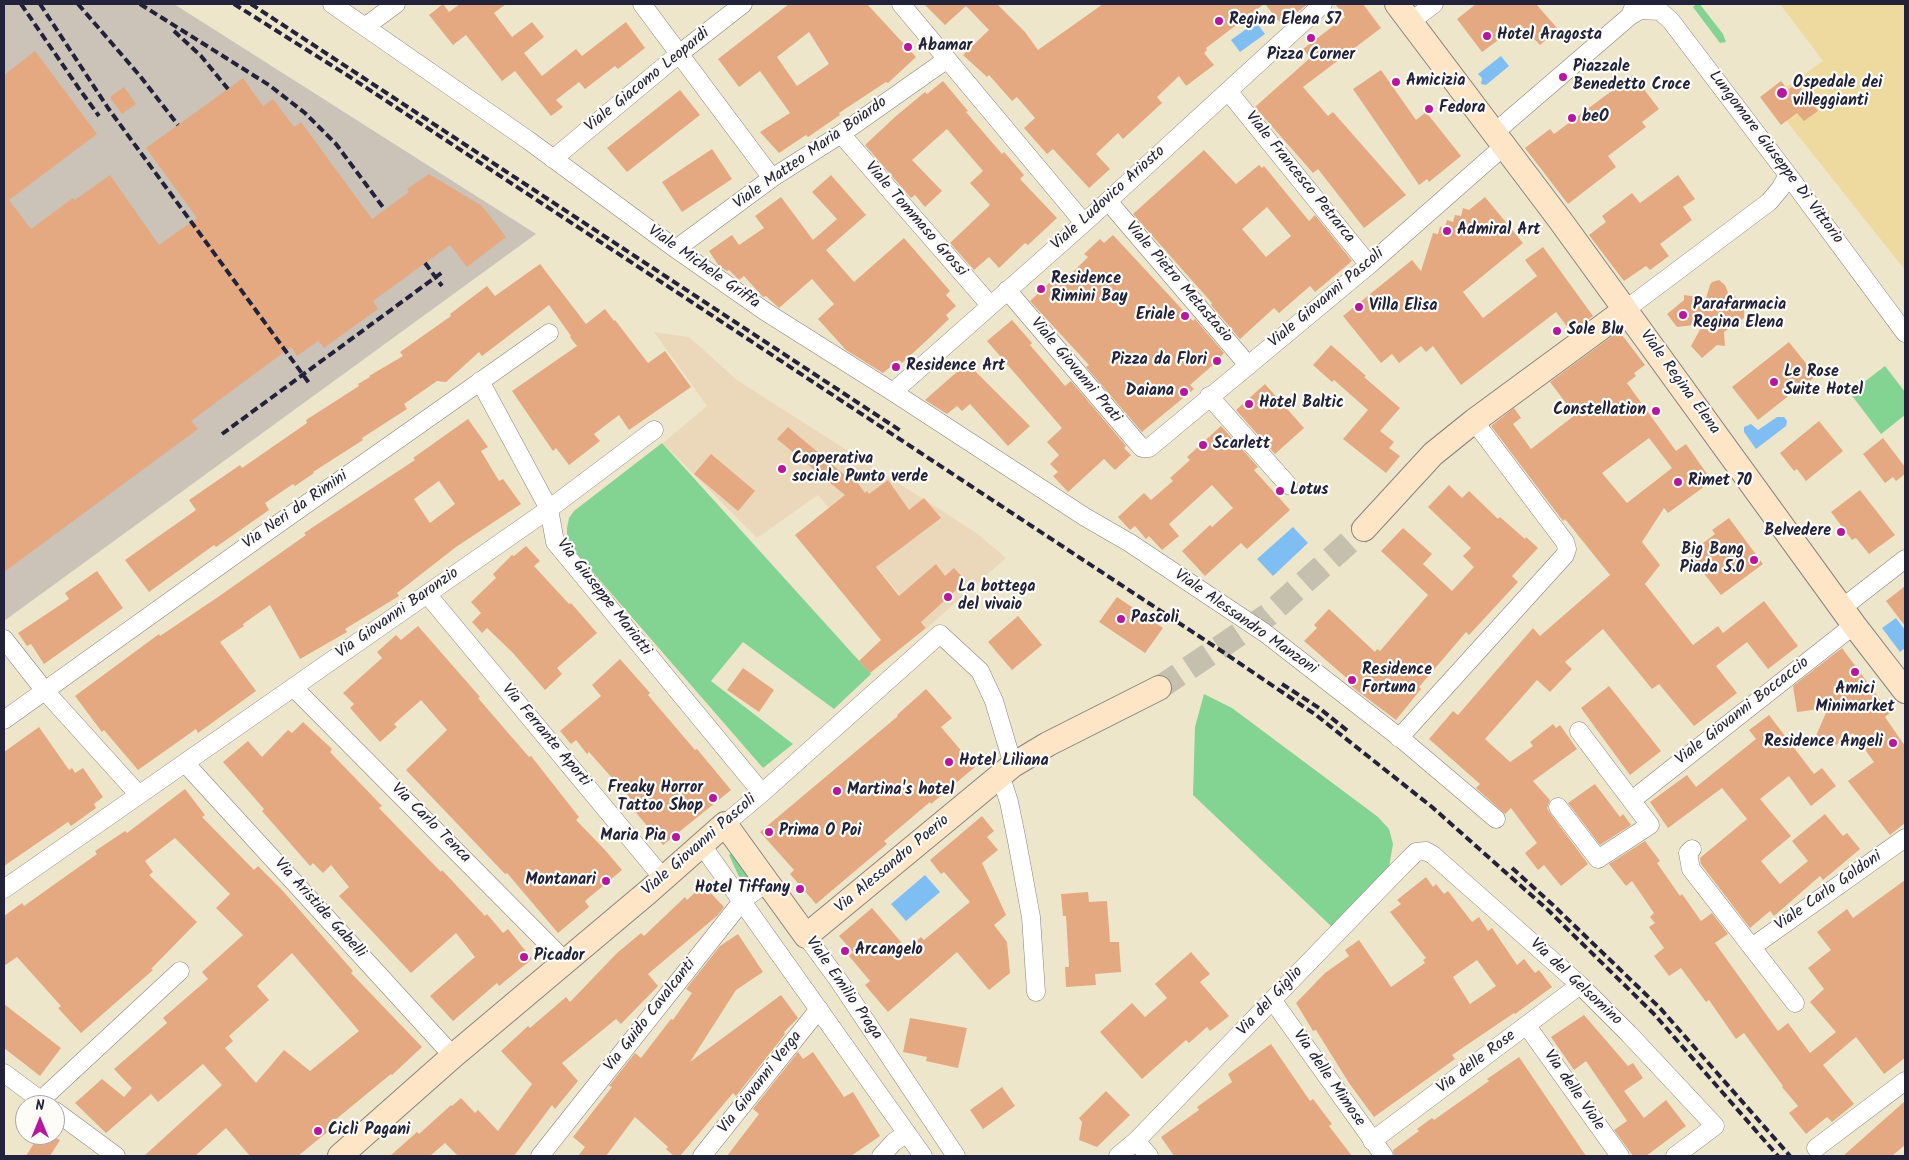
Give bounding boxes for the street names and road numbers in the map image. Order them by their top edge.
street label: Viale Giacomo Leopardi [582,25,714,137]
street label: Lungomare Giuseppe Di Vittorio [1704,68,1846,248]
street label: Viale Matteo Maria Boiardo [730,94,892,214]
street label: Viale Francesco Petrarca [1240,108,1358,248]
street label: Viale Ludovico Ariosto [1048,143,1170,255]
street label: Viale Tommaso Grossi [860,158,970,282]
street label: Viale Pietro Metastasio [1120,219,1236,347]
street label: Viale Michele Griffa [643,222,763,314]
street label: Viale Giovanni Pascoli [1265,245,1389,353]
street label: Viale Giovanni Prati [1025,315,1125,427]
street label: Viale Regina Elena [1635,327,1723,439]
street label: Via Neri da Rimini [240,468,352,554]
street label: Via Giuseppe Mariotti [551,536,655,660]
street label: Via Giovanni Baronzio [333,564,463,664]
street label: Viale Alessandro Manzoni [1170,566,1320,680]
street label: Viale Giovanni Boccaccio [1672,654,1814,770]
street label: Via Ferrante Aporti [496,681,594,791]
street label: Via Carlo Tenca [386,780,474,868]
street label: Viale Giovanni Pascoli [639,791,761,901]
street label: Via Alessandro Poerio [832,812,954,918]
street label: Viale Carlo Goldoni [1772,848,1886,936]
street label: Via Aristide Gabelli [269,855,369,963]
street label: Viale Emilio Praga [800,934,886,1044]
street label: Via del Gelsomino [1525,935,1625,1031]
street label: Via Guido Cavalcanti [601,956,701,1076]
street label: Via del Giglio [1234,963,1308,1041]
street label: Via delle Mimose [1288,1027,1368,1131]
street label: Via delle Rose [1434,1027,1520,1099]
street label: Via Giovanni Verga [715,1028,807,1138]
street label: Via delle Viole [1538,1047,1608,1135]

